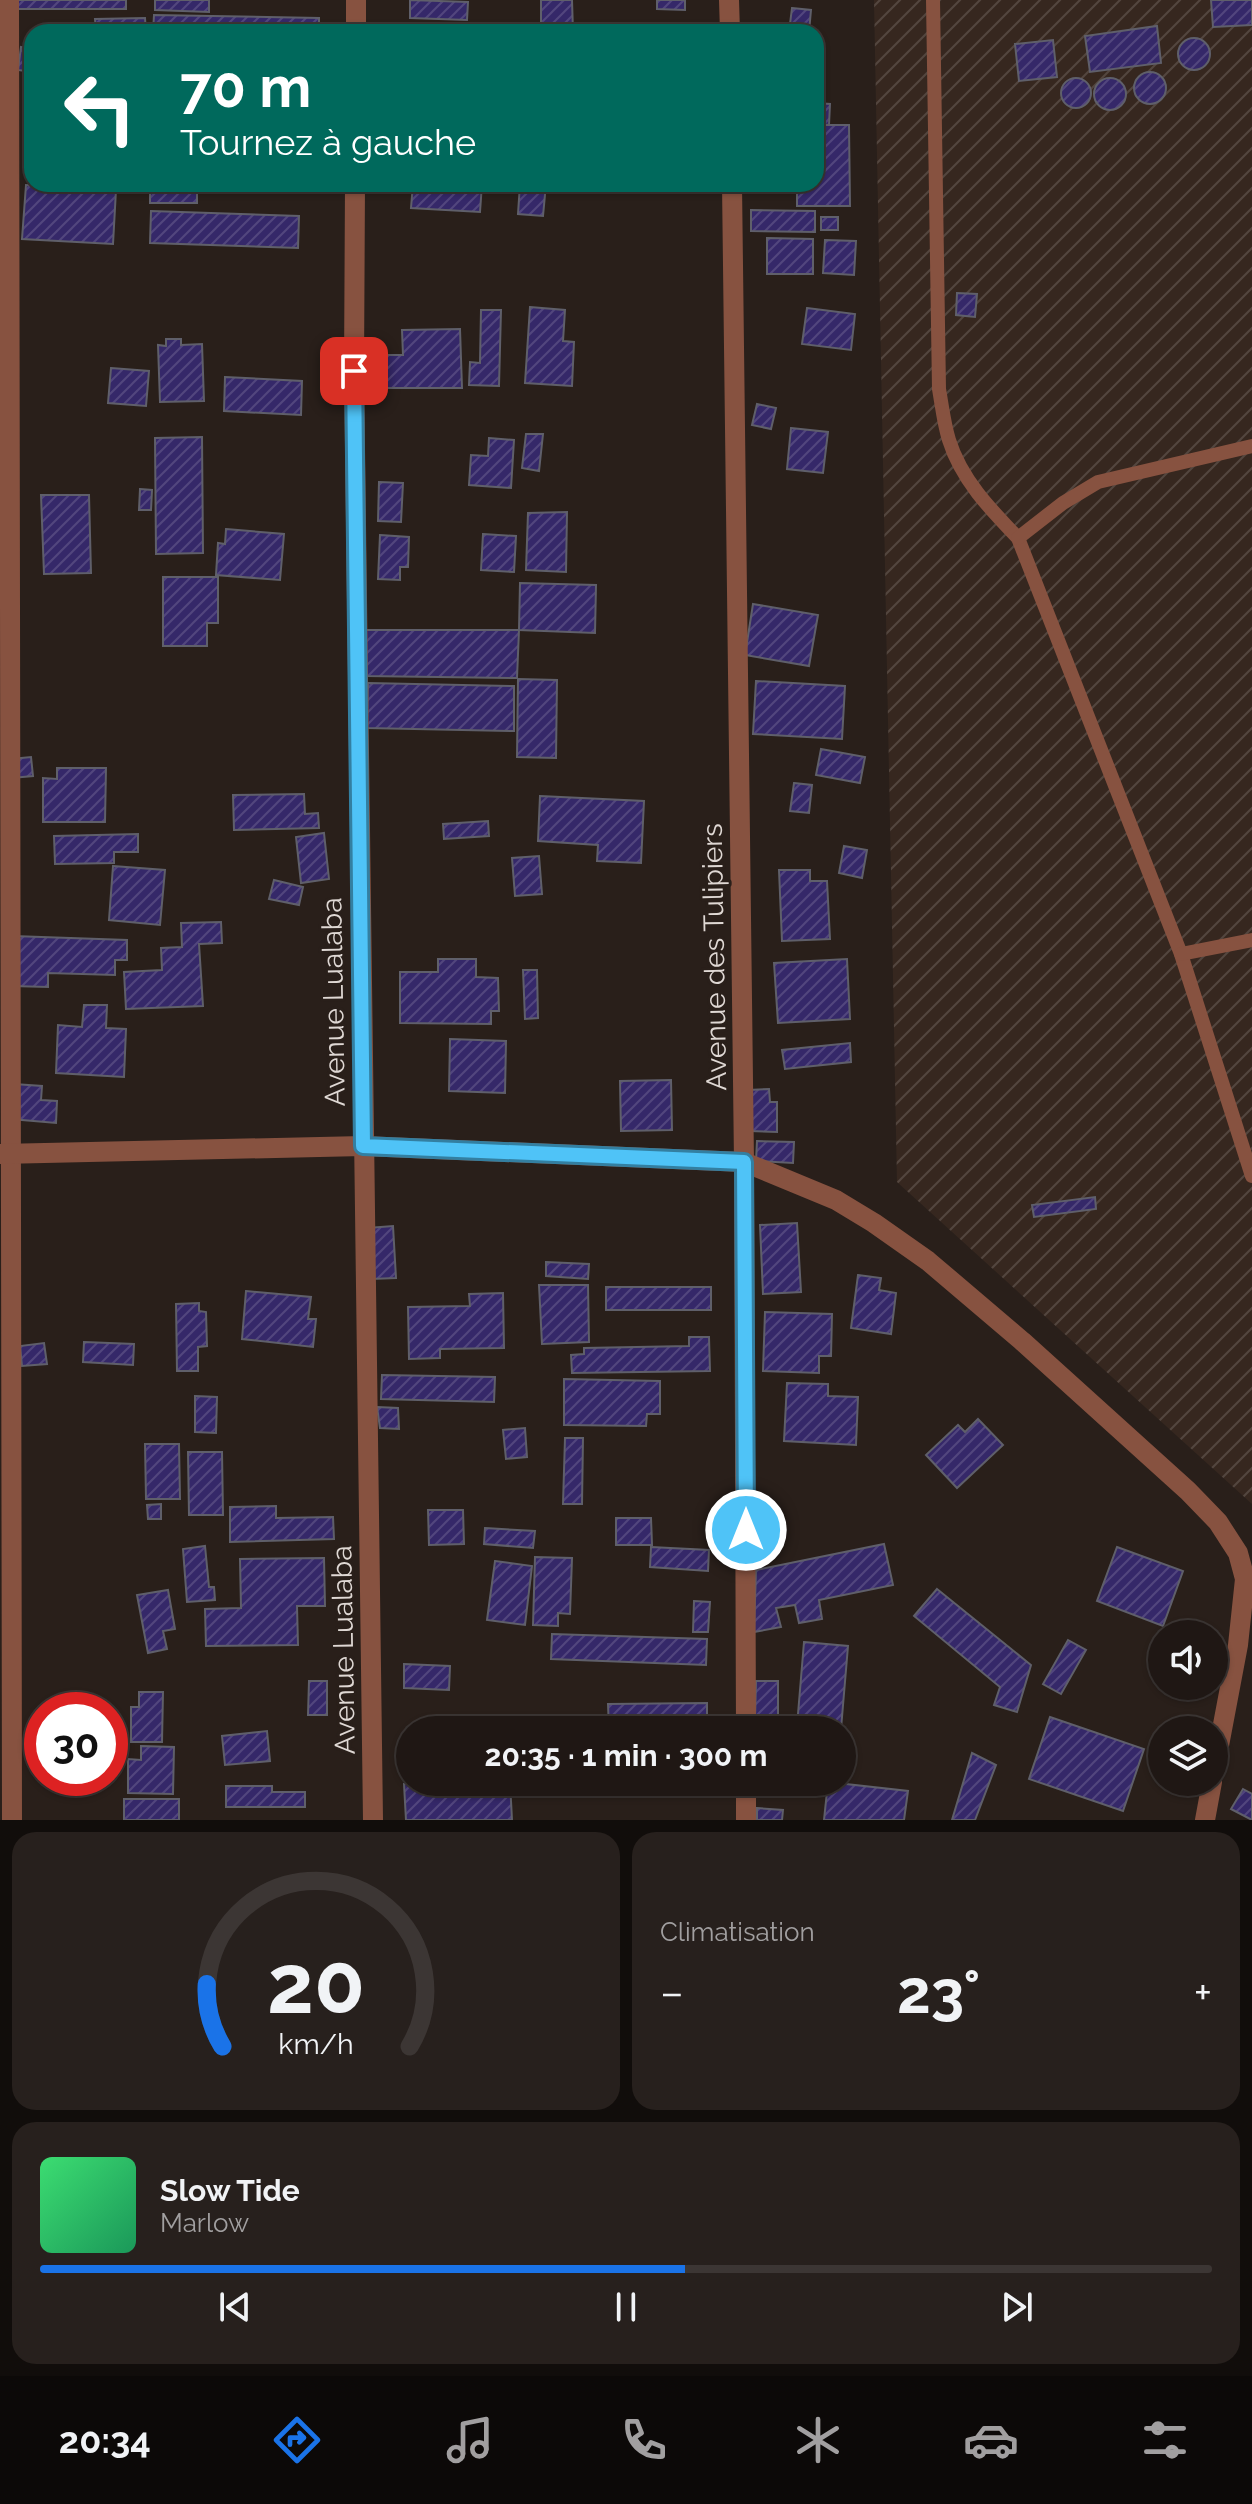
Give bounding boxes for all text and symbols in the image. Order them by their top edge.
text: 70 m [180,54,311,120]
icon: left [48,56,152,160]
text: Tournez à gauche [180,121,476,163]
pin [320,337,388,405]
icon: arrive [332,349,376,393]
street label: Avenue des Tulipiers [696,823,733,1091]
street label: Avenue Lualaba [315,897,352,1107]
position arrow [704,1488,788,1572]
street label: Avenue Lualaba [325,1545,362,1755]
map controls [1148,1620,1228,1796]
button: sound [1148,1620,1228,1700]
speed limit sign: 30 [24,1692,128,1796]
button: layers [1148,1716,1228,1796]
text: 20:35 · 1 min · 300 m [485,1738,767,1773]
text: Climatisation [660,1917,815,1947]
text: 20 [267,1935,365,2032]
text: 23° [897,1957,980,2027]
text: − [660,1967,684,2018]
text: + [1194,1967,1212,2018]
text: km/h [278,2027,354,2061]
text: Slow Tide [160,2173,300,2208]
text: Marlow [160,2208,249,2238]
icon: previous [213,2285,257,2329]
icon: pause [604,2285,648,2329]
icon: next [995,2285,1039,2329]
icon: directions [269,2412,325,2468]
icon: music [442,2412,498,2468]
icon: phone [616,2412,672,2468]
icon: climate [790,2412,846,2468]
icon: car [963,2412,1019,2468]
icon: filters [1137,2412,1193,2468]
text: 20:34 [59,2419,151,2461]

